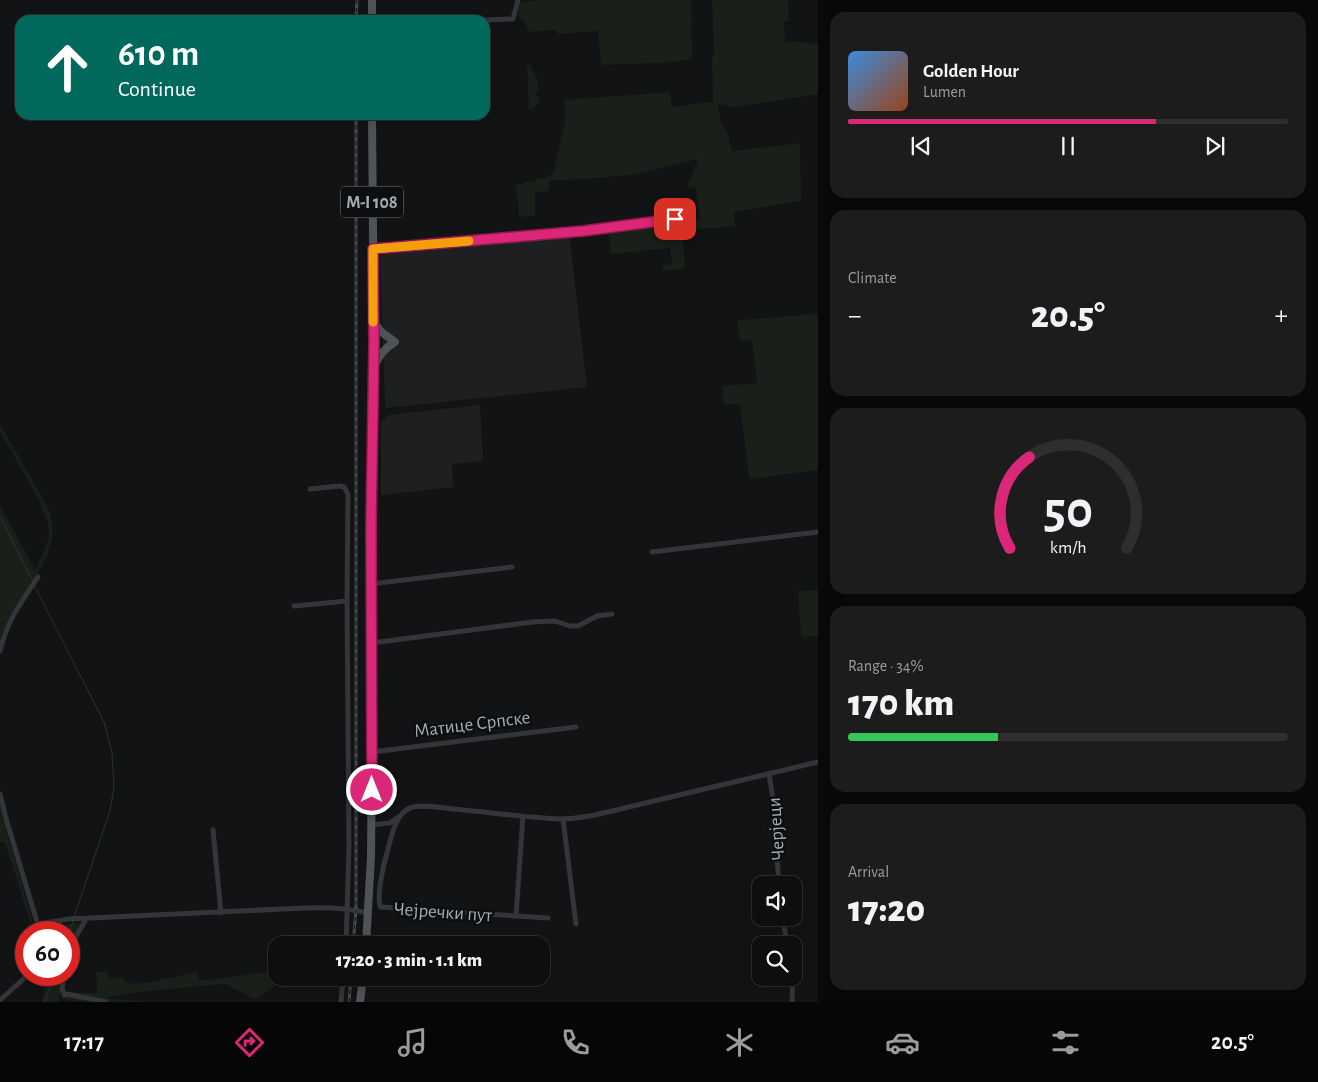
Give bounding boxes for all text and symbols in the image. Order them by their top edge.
icon: ahead [35,35,100,100]
text: 610 m [118,37,199,72]
text: Golden Hour [923,62,1019,81]
text: Continue [118,78,196,100]
text: Lumen [923,84,966,100]
icon: previous [907,132,935,160]
icon: pause [1054,132,1082,160]
icon: next [1201,132,1229,160]
road number: M-I 108 [341,186,403,218]
pin [654,198,696,240]
icon: arrive [661,205,689,233]
text: Climate [848,270,897,286]
text: 20.5° [1031,297,1105,335]
text: − [848,302,861,330]
text: + [1275,302,1288,330]
text: 50 [1043,485,1093,537]
text: km/h [1050,539,1086,557]
text: Range · 34% [848,658,924,674]
text: 170 km [848,685,954,723]
street label: Матице Српске [413,708,531,741]
position arrow [345,763,397,815]
street label: Черјеци [765,797,788,861]
text: Arrival [848,864,889,880]
map controls [752,876,802,986]
button: sound [752,876,802,926]
text: 17:20 [848,891,925,929]
street label: Чејречки пут [393,900,493,925]
speed limit sign: 60 [15,921,80,986]
button: search [752,936,802,986]
text: 17:20 · 3 min · 1.1 km [336,951,482,970]
icon: directions [232,1025,267,1060]
icon: music [395,1025,430,1060]
icon: phone [558,1025,593,1060]
icon: climate [722,1025,757,1060]
icon: car [885,1025,920,1060]
icon: filters [1048,1025,1083,1060]
text: 17:17 [64,1031,104,1053]
text: 20.5° [1211,1031,1254,1053]

